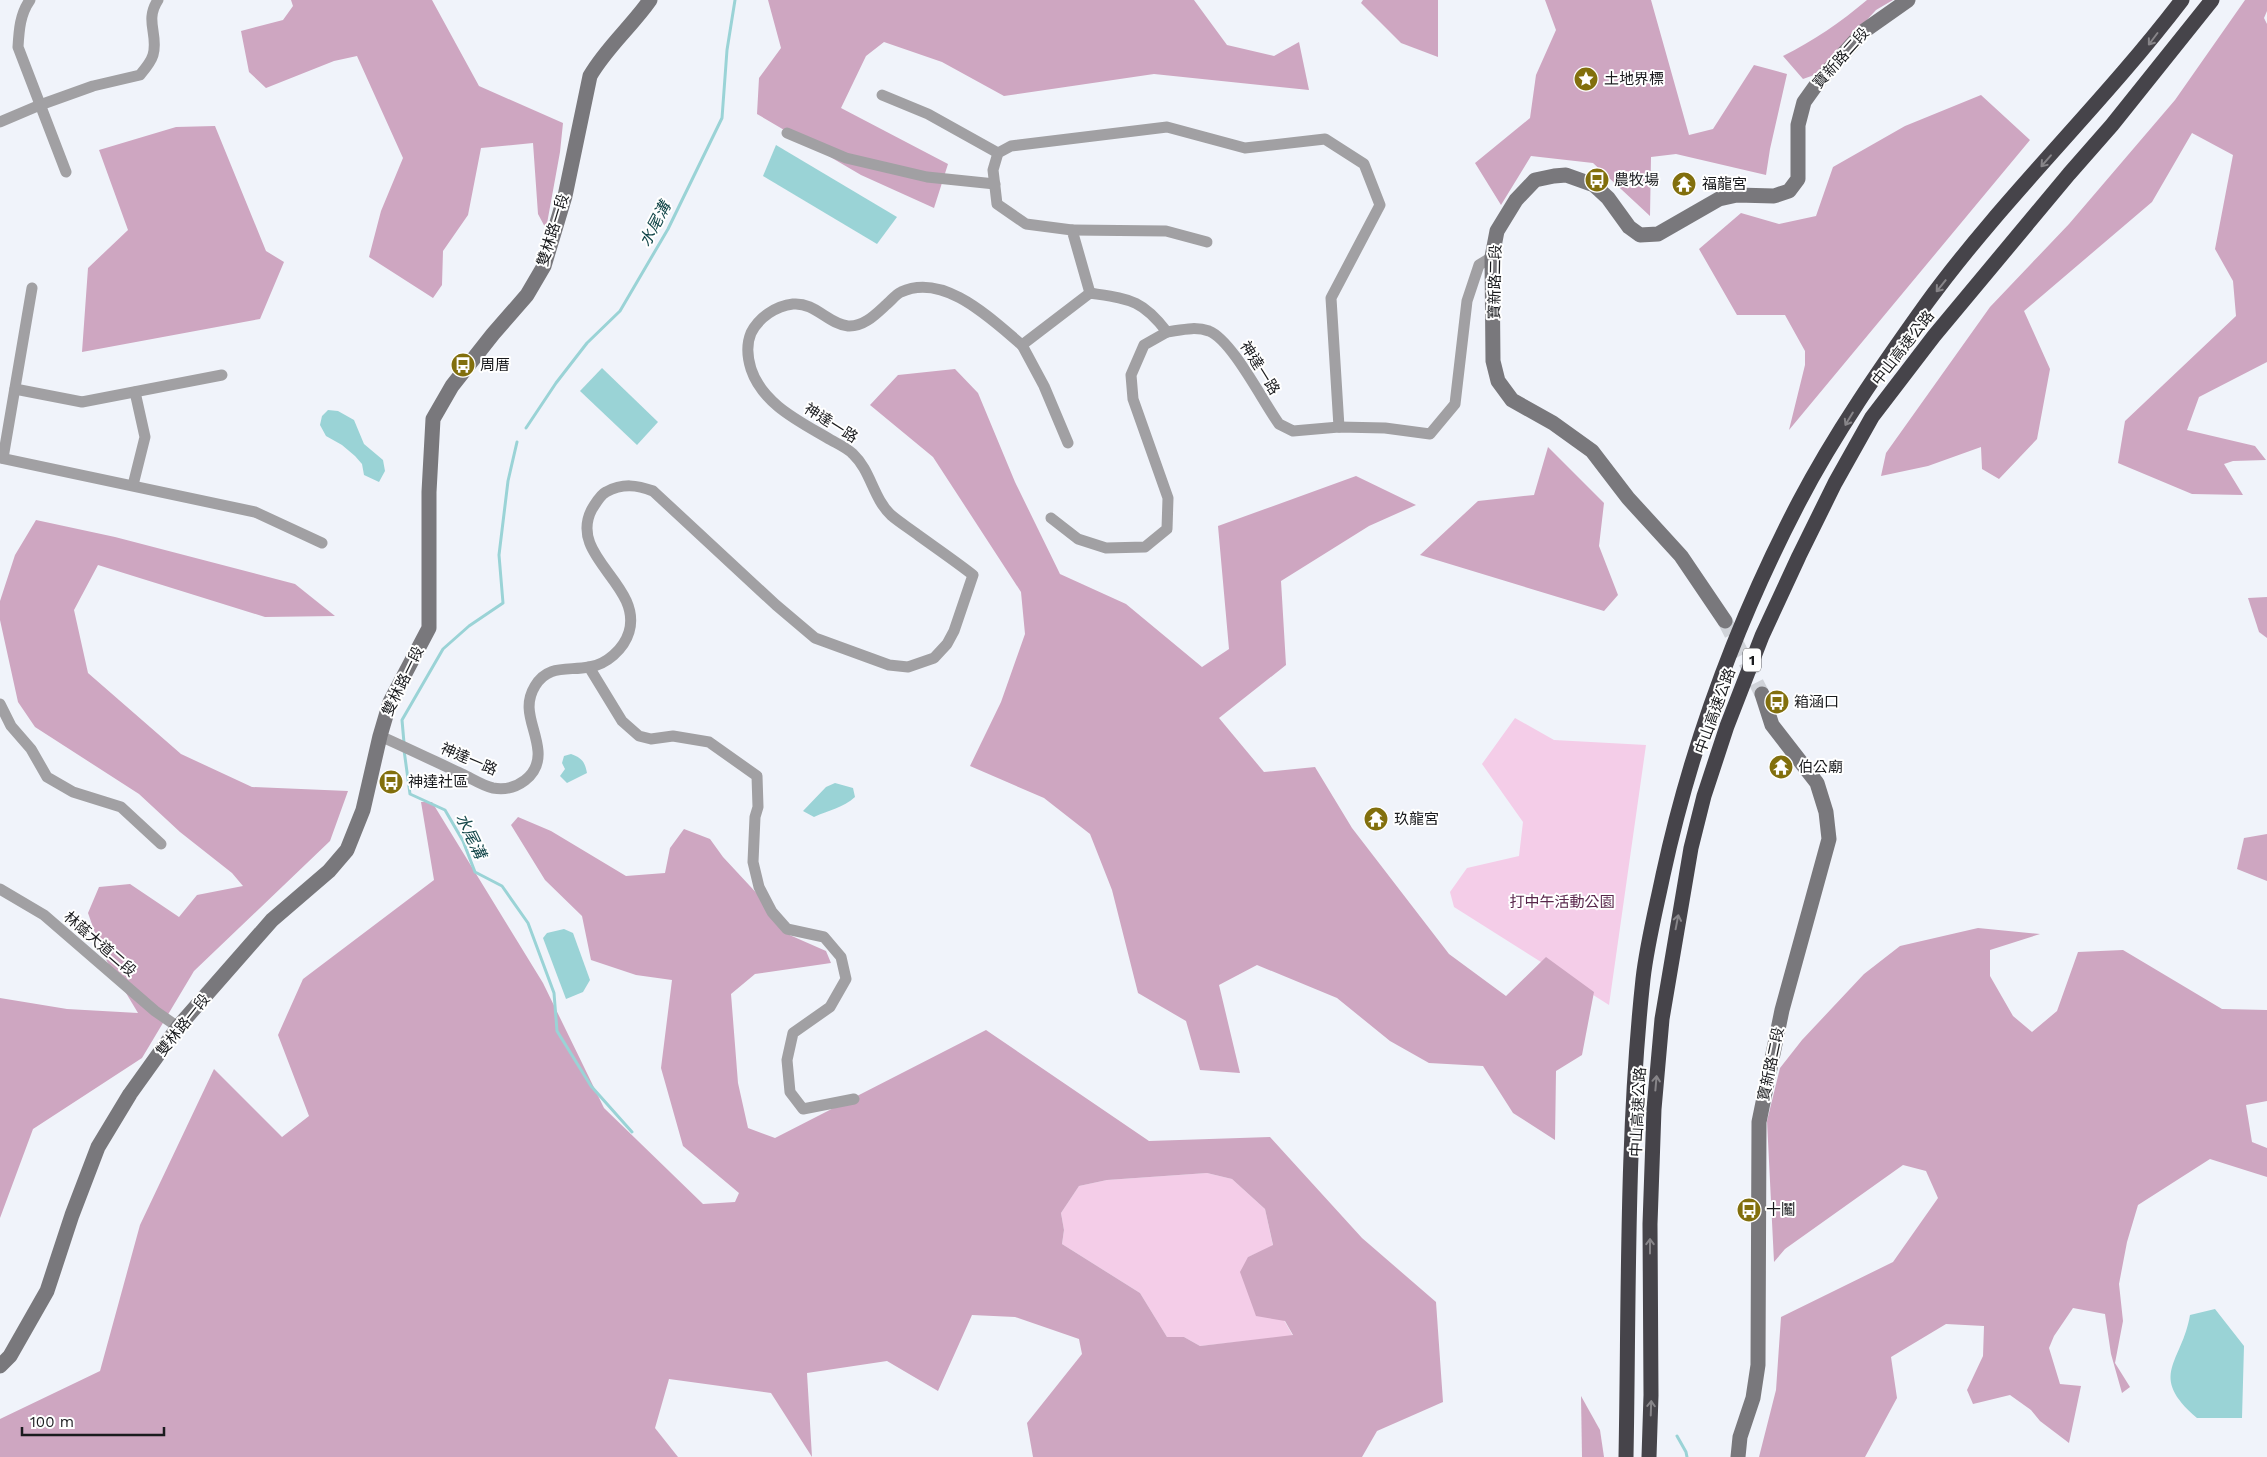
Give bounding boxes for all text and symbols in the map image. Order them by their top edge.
street label: 寶新路二段 [1809,24,1873,92]
one-way arrow [2147,32,2158,45]
place icon: 土地界標 [1573,66,1599,92]
place label: 土地界標 [1604,70,1664,88]
one-way arrow [2040,155,2052,168]
bus stop icon: 農牧場 [1584,167,1610,193]
place label: 農牧場 [1614,171,1659,189]
temple icon: 福龍宮 [1671,171,1697,197]
place label: 福龍宮 [1702,175,1747,193]
street label: 雙林路一段 [533,191,573,269]
water label: 水尾溝 [635,197,676,250]
street label: 寶新路二段 [1485,244,1505,320]
one-way arrow [1936,279,1947,292]
street label: 中山高速公路 [1868,307,1938,389]
street label: 神達一路 [1236,338,1284,398]
bus stop icon: 周厝 [450,352,476,378]
place label: 周厝 [480,356,510,374]
street label: 神達一路 [801,399,861,447]
one-way arrow [1843,411,1853,425]
street label: 雙林路一段 [378,643,428,719]
road number: 1 [1743,648,1761,672]
street label: 中山高速公路 [1691,666,1739,756]
bus stop icon: 箱涵口 [1764,689,1790,715]
place label: 箱涵口 [1794,693,1839,711]
street label: 神達一路 [438,739,500,779]
temple icon: 伯公廟 [1768,754,1794,780]
place label: 伯公廟 [1798,758,1843,776]
bus stop icon: 神達社區 [378,769,404,795]
place label: 神達社區 [408,773,468,791]
temple icon: 玖龍宮 [1363,806,1389,832]
water label: 水尾溝 [452,810,491,864]
place label: 玖龍宮 [1394,810,1439,828]
park label: 打中午活動公園 [1509,893,1615,911]
street label: 林蔭大道二段 [60,908,140,980]
one-way arrow [1673,915,1683,931]
street label: 雙林路一段 [152,990,214,1060]
street label: 寶新路二段 [1754,1025,1788,1103]
street label: 中山高速公路 [1627,1067,1649,1157]
one-way arrow [1651,1076,1661,1092]
bus stop icon: 十鬮 [1736,1197,1762,1223]
place label: 十鬮 [1766,1201,1796,1219]
one-way arrow [1645,1238,1655,1254]
one-way arrow [1646,1401,1655,1417]
scale bar [22,1404,165,1436]
text: 100 m [30,1413,74,1431]

